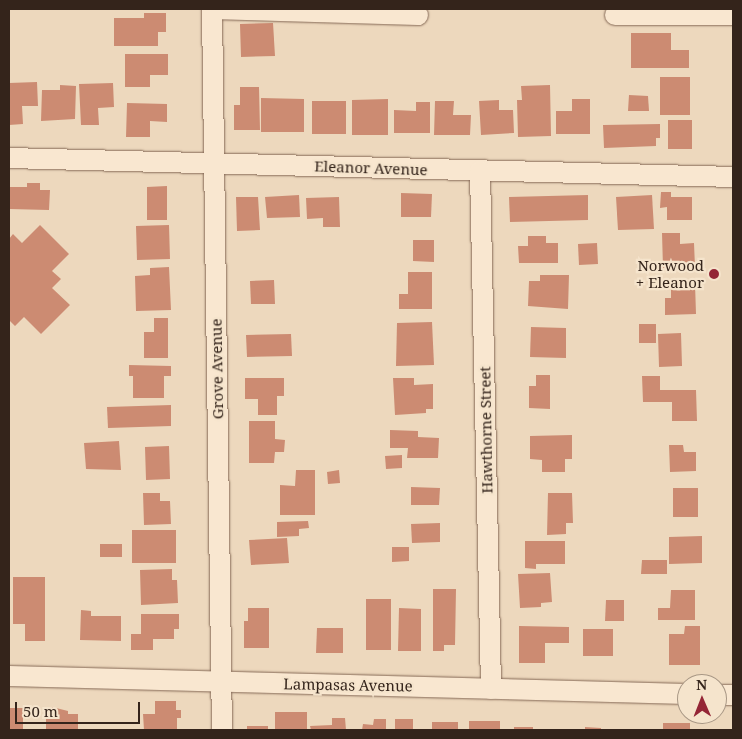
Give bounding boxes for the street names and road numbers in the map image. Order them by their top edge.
street label: Eleanor Avenue [314,157,428,179]
street label: Grove Avenue [207,319,227,419]
street label: Hawthorne Street [476,366,496,494]
street label: Lampasas Avenue [283,675,413,695]

